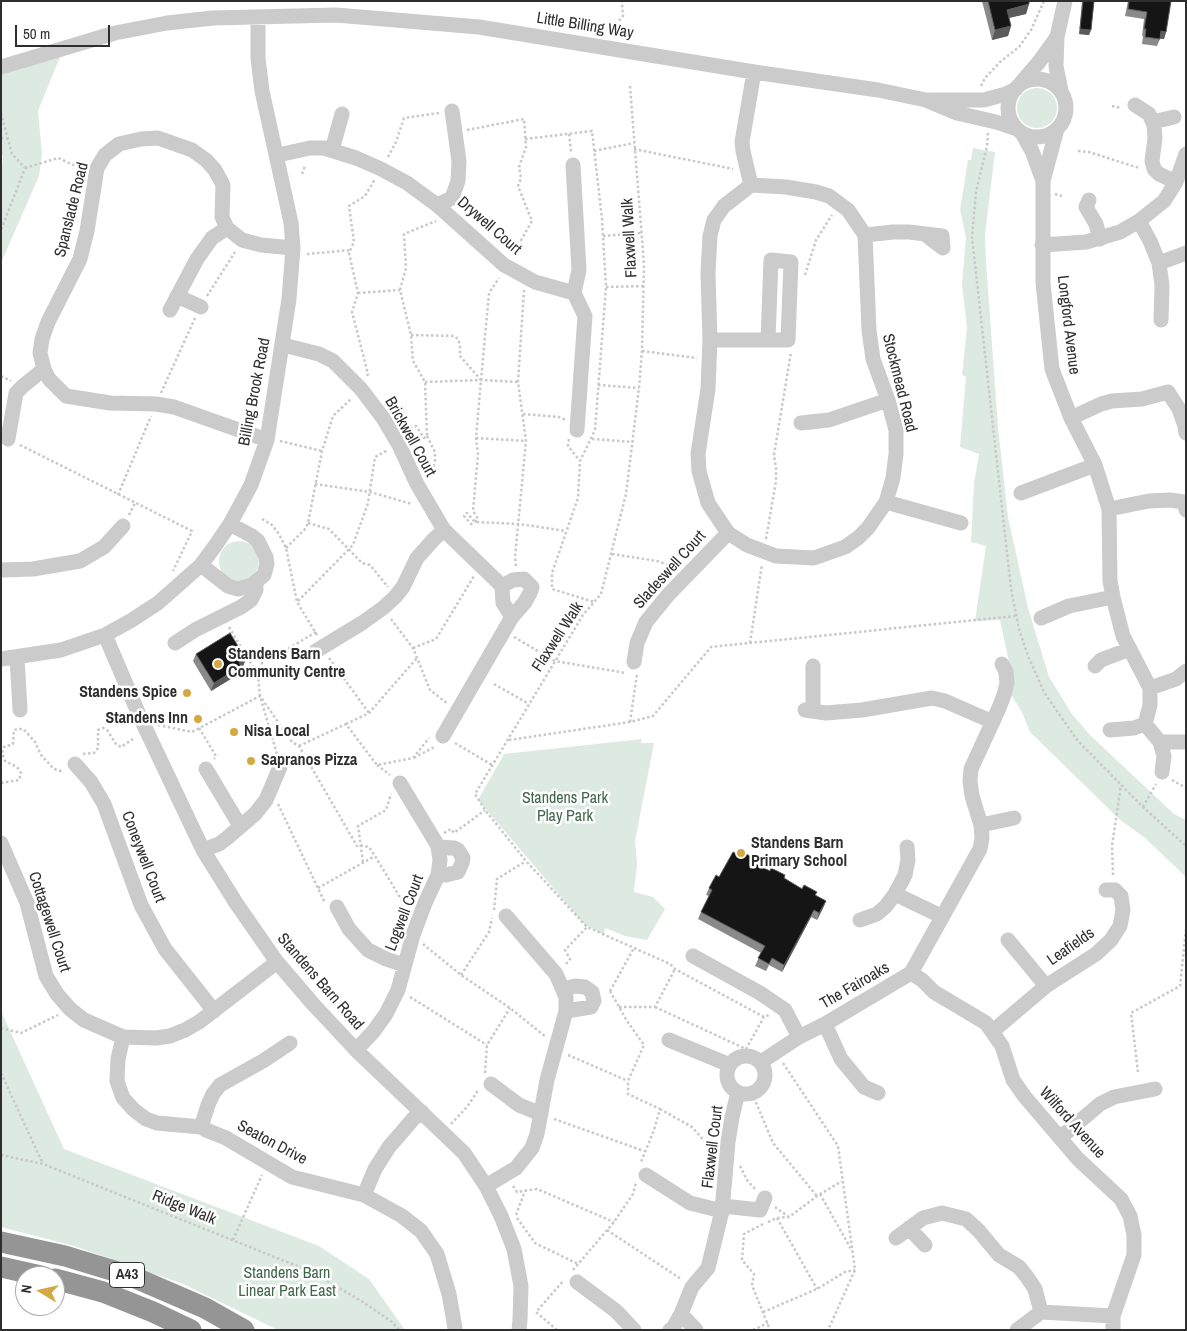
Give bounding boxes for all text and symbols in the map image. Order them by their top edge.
street label: Little Billing Way [535,9,635,43]
scale bar [18,15,112,47]
text: 50 m [23,23,50,44]
street label: Spanslade Road [51,161,93,259]
street label: Drywell Court [453,193,525,259]
street label: Flaxwell Walk [618,198,642,278]
street label: Longford Avenue [1052,274,1084,376]
street label: Stockmead Road [878,332,920,434]
street label: Billing Brook Road [235,336,275,448]
street label: Brickwell Court [380,394,440,480]
street label: Sladeswell Court [630,527,710,613]
street label: Flaxwell Walk [528,598,588,676]
place label: Standens Barn Community Centre [228,645,345,683]
marker: Standens Barn Community Centre [212,658,224,670]
place label: Standens Spice [79,683,177,703]
marker: Standens Spice [181,687,193,699]
place label: Standens Inn [106,709,188,729]
marker: Standens Inn [192,713,204,725]
place label: Nisa Local [244,722,310,742]
marker: Nisa Local [228,726,240,738]
place label: Sapranos Pizza [261,751,357,771]
marker: Sapranos Pizza [245,755,257,767]
park label: Standens Park Play Park [522,789,608,827]
street label: Coneywell Court [117,809,169,905]
place label: Standens Barn Primary School [751,834,847,872]
marker: Standens Barn Primary School [735,847,747,859]
street label: Cottagewell Court [24,869,74,975]
street label: Logwell Court [382,872,428,954]
street label: Leafields [1044,924,1098,970]
street label: Standens Barn Road [273,930,367,1034]
street label: The Fairoaks [817,959,893,1013]
street label: Wilford Avenue [1035,1083,1109,1163]
street label: Flaxwell Court [698,1105,728,1189]
street label: Seaton Drive [234,1117,310,1169]
street label: Ridge Walk [149,1186,219,1230]
road number: A43 [110,1262,144,1288]
park label: Standens Barn Linear Park East [238,1264,336,1302]
north arrow [15,1266,65,1316]
text: N [17,1283,36,1294]

